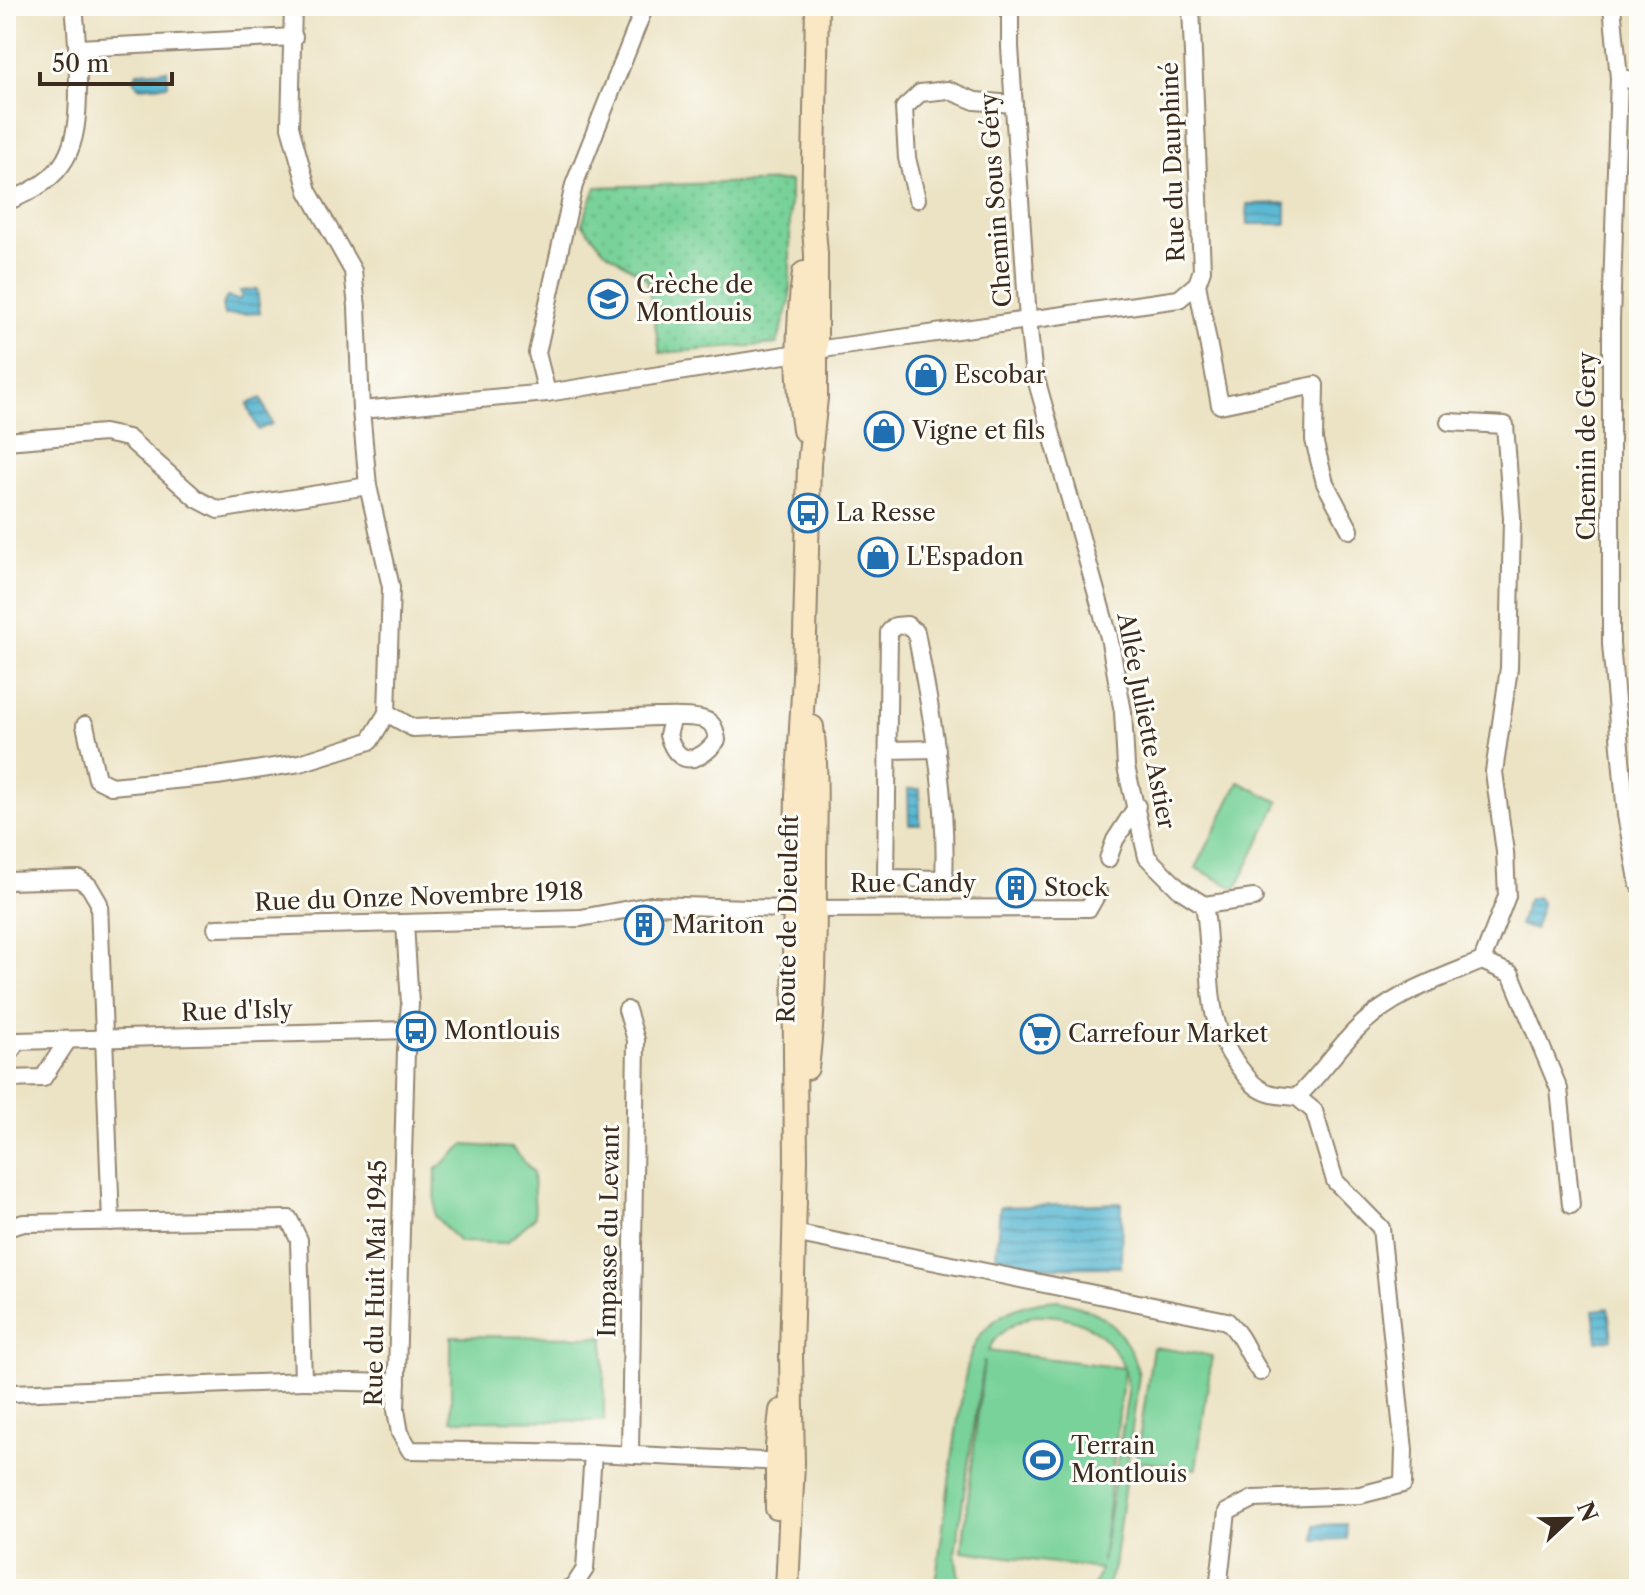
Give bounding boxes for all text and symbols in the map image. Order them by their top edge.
scale bar [40,36,172,86]
text: 50 m [52,49,109,78]
street label: Rue du Dauphiné [1155,61,1190,263]
street label: Chemin Sous Géry [973,91,1017,308]
place label: Crèche de Montlouis [636,270,753,327]
school or university icon: Crèche de Montlouis [587,278,629,320]
street label: Chemin de Gery [1572,351,1601,540]
shop icon: Escobar [905,354,947,396]
place label: Escobar [954,360,1046,389]
shop icon: Vigne et fils [863,410,905,452]
place label: Vigne et fils [911,416,1045,445]
bus stop icon: La Resse [787,492,829,534]
place label: La Resse [836,498,936,527]
shop icon: L'Espadon [857,536,899,578]
place label: L'Espadon [906,542,1024,571]
street label: Allée Juliette Astier [1111,609,1182,831]
street label: Route de Dieulefit [771,814,804,1024]
building icon: Stock [995,867,1037,909]
street label: Rue Candy [850,869,977,898]
place label: Stock [1044,873,1109,902]
street label: Rue du Onze Novembre 1918 [254,876,584,917]
building icon: Mariton [623,904,665,946]
place label: Mariton [672,910,764,939]
street label: Rue d'Isly [181,994,294,1027]
bus stop icon: Montlouis [395,1010,437,1052]
supermarket icon: Carrefour Market [1019,1013,1061,1055]
place label: Montlouis [444,1016,560,1045]
place label: Carrefour Market [1068,1019,1268,1048]
street label: Impasse du Levant [592,1124,625,1338]
street label: Rue du Huit Mai 1945 [359,1159,392,1407]
place label: Terrain Montlouis [1071,1431,1187,1488]
sports icon: Terrain Montlouis [1022,1439,1064,1481]
north arrow [1529,1479,1609,1559]
text: N [1571,1498,1603,1526]

